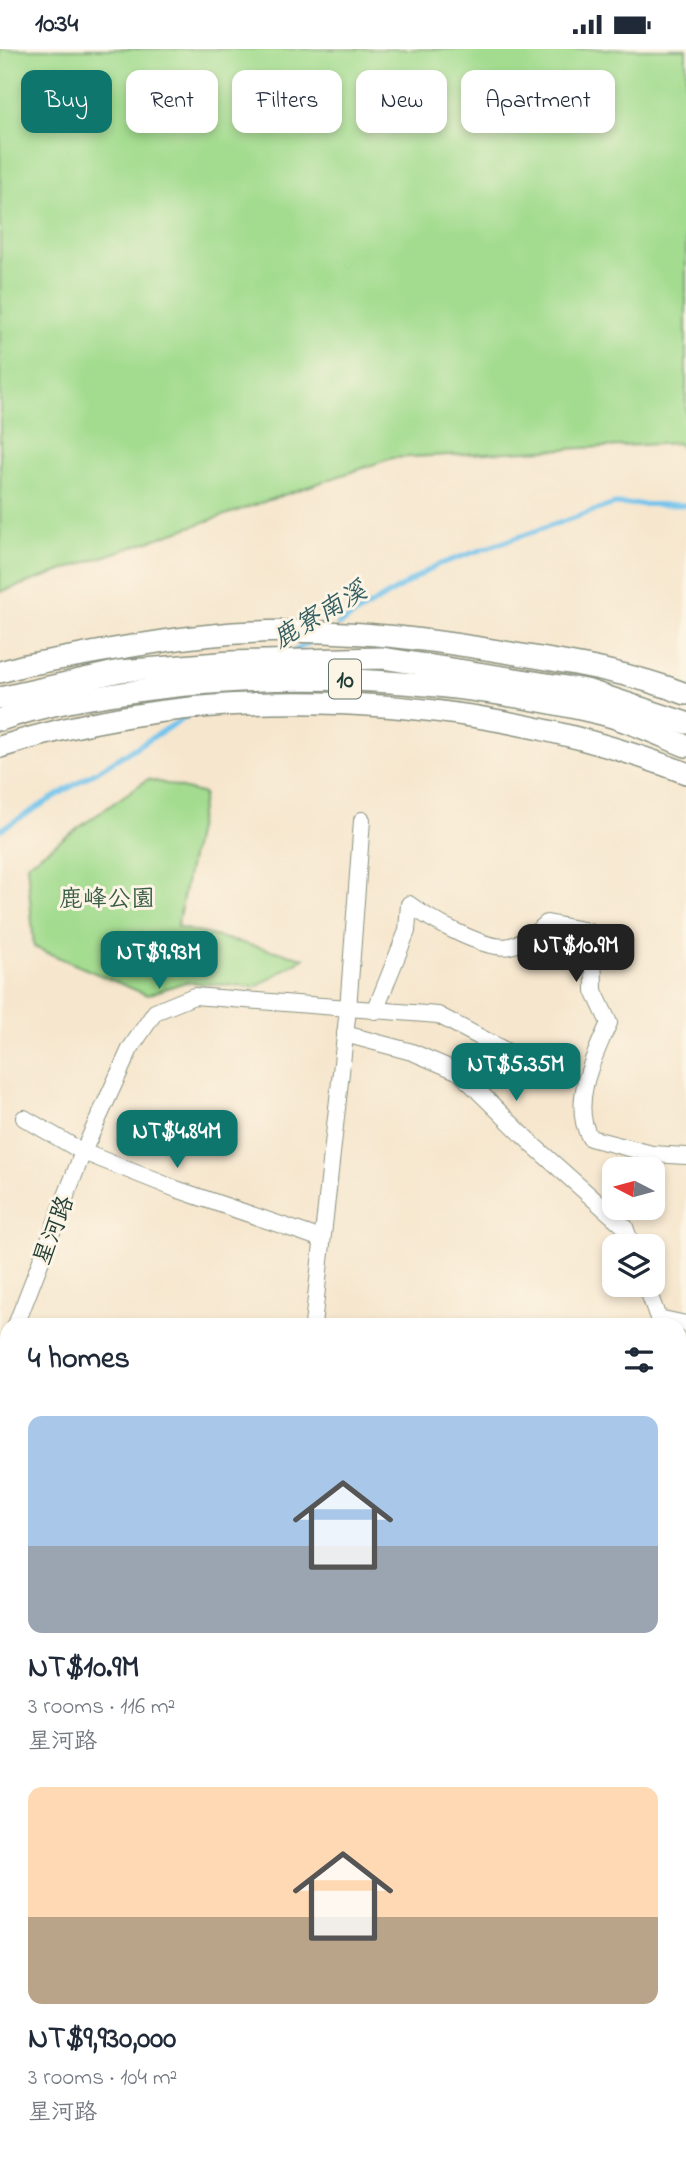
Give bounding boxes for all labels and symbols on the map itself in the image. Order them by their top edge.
water label: 鹿寮南溪 [266,572,377,660]
road number: 10 [329,659,361,699]
park label: 鹿峰公園 [59,883,155,918]
pin: NT$10.9M [504,925,648,984]
pin: NT$9.93M [87,932,231,991]
pin: NT$5.35M [444,1044,588,1103]
pin: NT$4.84M [105,1111,249,1170]
north arrow [602,1157,665,1220]
street label: 星河路 [26,1191,85,1271]

